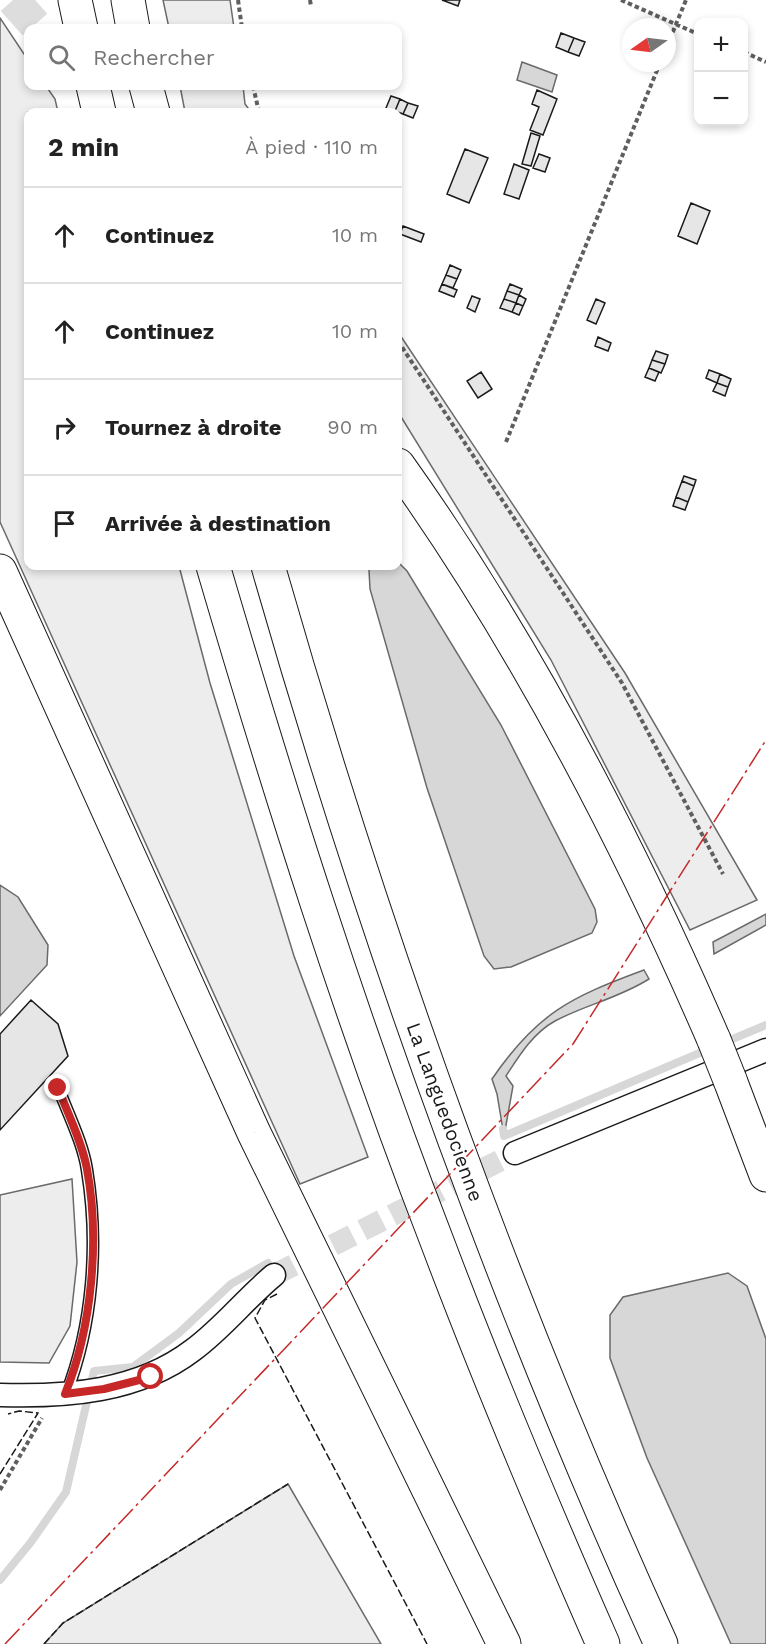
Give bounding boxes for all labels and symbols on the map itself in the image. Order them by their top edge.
north arrow [622,18,676,72]
street label: La Languedocienne [401,1019,489,1205]
route end [44,1074,70,1100]
route start [137,1363,163,1389]

